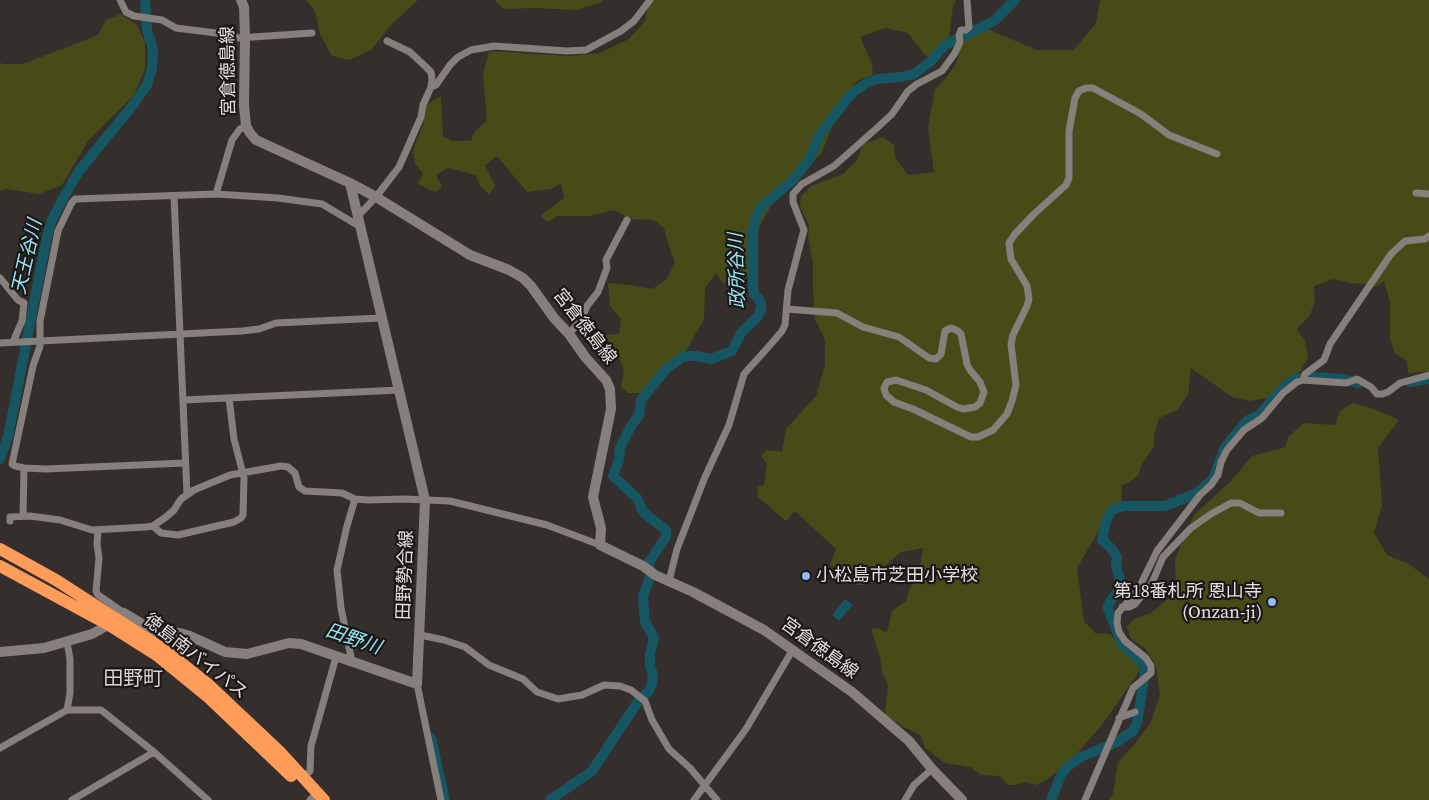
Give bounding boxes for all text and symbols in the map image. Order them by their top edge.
street label: 宮倉徳島線 [217,26,241,116]
water label: 天王谷川 [8,217,48,297]
water label: 政所谷川 [725,233,751,309]
street label: 宮倉徳島線 [548,285,620,369]
street label: 田野勢合線 [394,530,418,620]
place label: 小松島市芝田小学校 [816,565,978,587]
marker: 小松島市芝田小学校 [800,570,812,582]
place label: 第18番札所 恩山寺 (Onzan-ji) [1114,581,1262,624]
marker: 第18番札所 恩山寺 (Onzan-ji) [1266,596,1278,608]
street label: 徳島南バイパス [139,610,251,704]
street label: 宮倉徳島線 [776,614,862,684]
water label: 田野川 [322,620,384,660]
district label: 田野町 [103,668,163,692]

